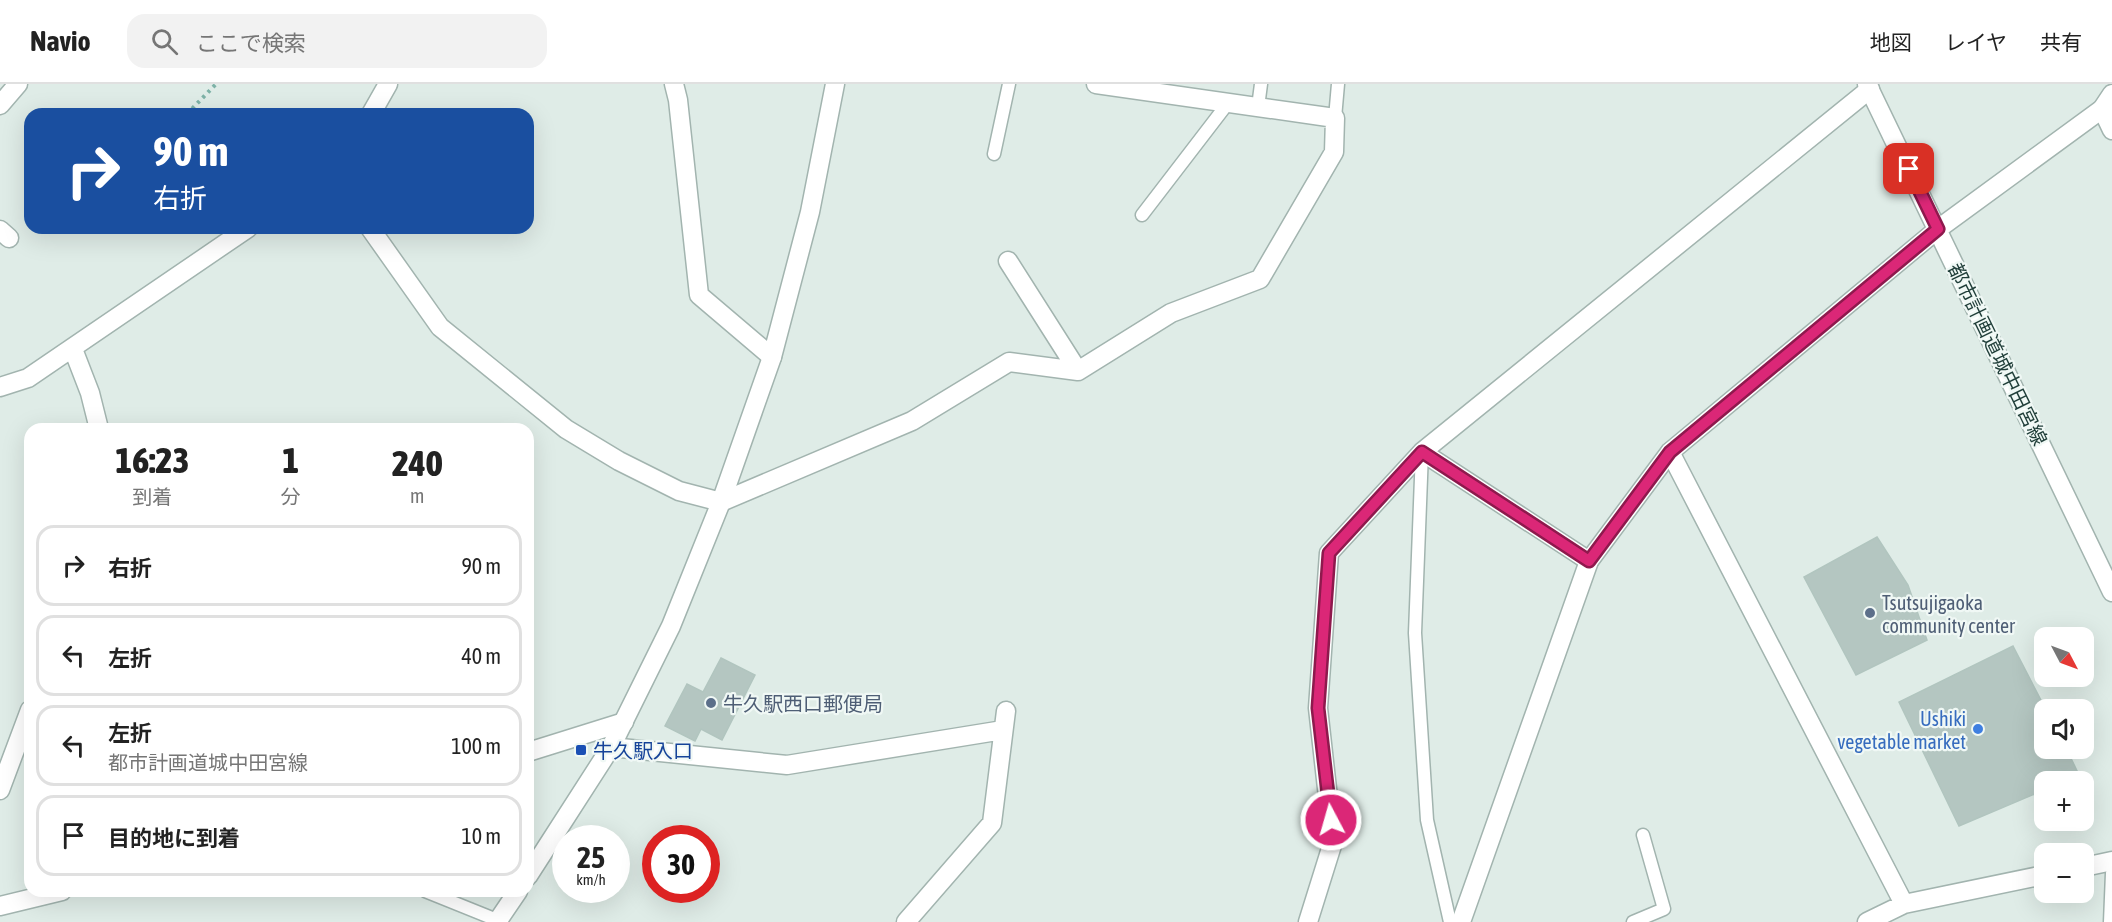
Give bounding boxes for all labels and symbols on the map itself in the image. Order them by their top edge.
pin [1883,143,1934,194]
street label: 都市計画道城中田宮線 [1944,259,2052,449]
place label: Tsutsujigaoka community center [1882,591,2016,637]
marker: Tsutsujigaoka community center [1863,606,1877,620]
north arrow [2034,627,2094,687]
place label: 牛久駅西口郵便局 [723,692,883,715]
marker: 牛久駅西口郵便局 [704,696,718,710]
place label: Ushiki vegetable market [1837,707,1966,753]
marker: Ushiki vegetable market [1971,722,1985,736]
place label: 牛久駅入口 [593,739,693,762]
marker: 牛久駅入口 [574,743,588,757]
position arrow [1299,788,1363,852]
speed limit sign: 30 [642,825,720,903]

